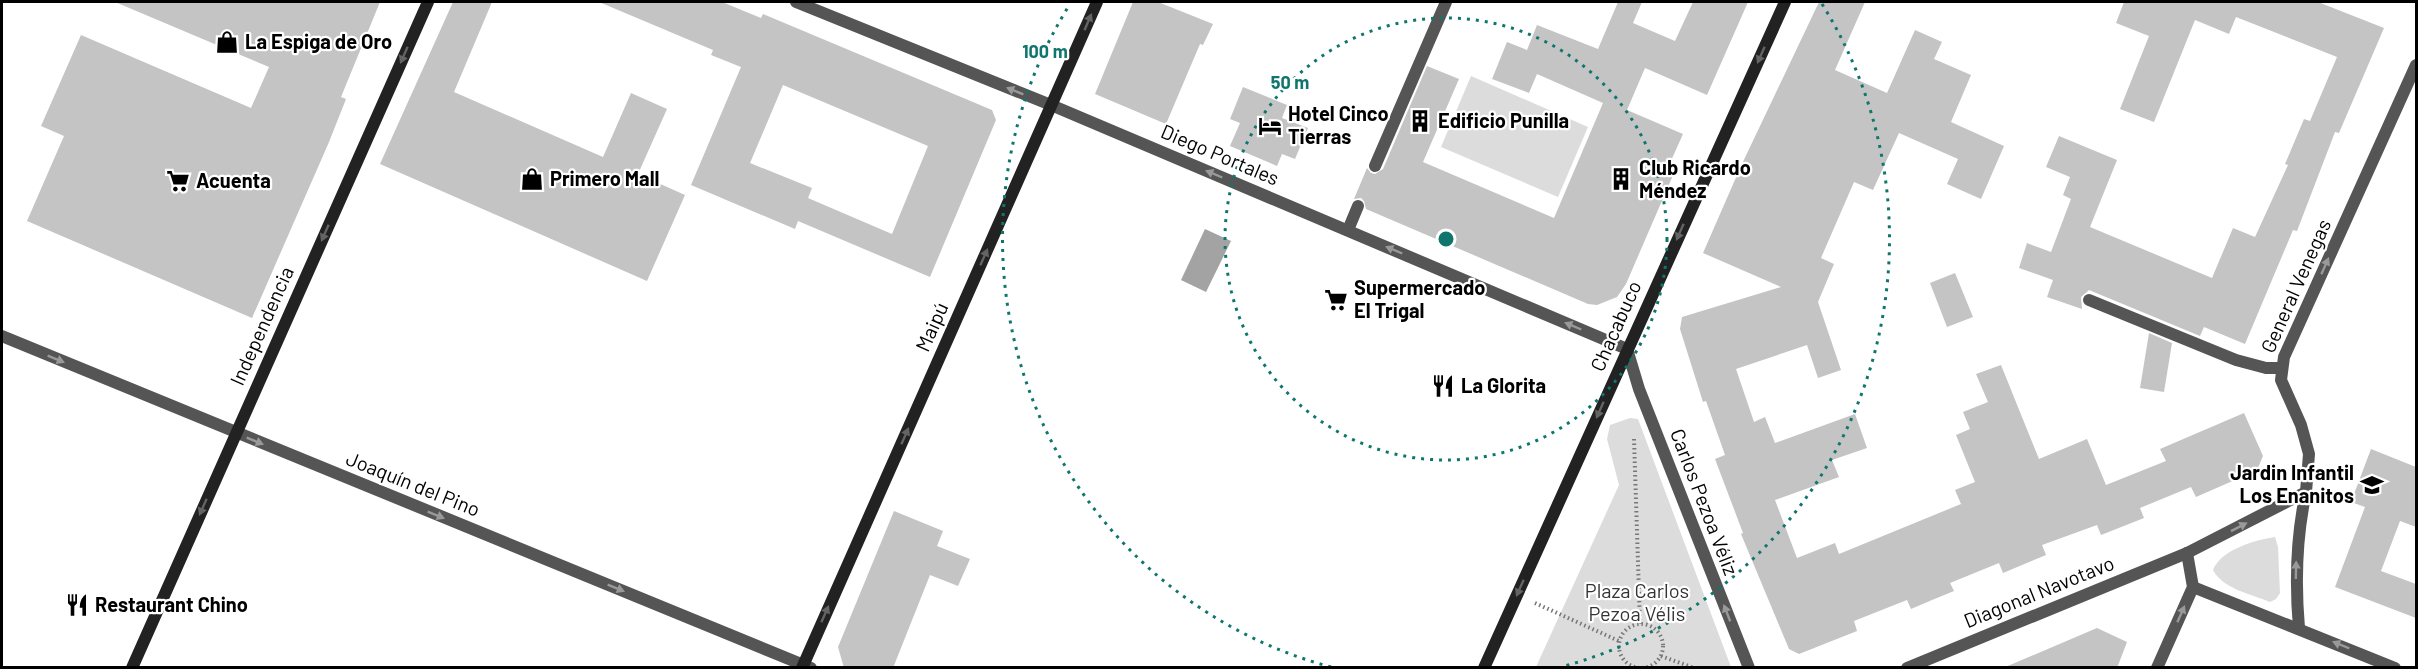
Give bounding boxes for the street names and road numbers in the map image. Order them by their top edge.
street label: Diego Portales [1158,118,1283,190]
street label: General Venegas [2255,215,2335,356]
street label: Independencia [224,262,298,389]
street label: Chacabuco [1584,277,1646,375]
street label: Maipú [910,298,953,355]
street label: Carlos Pezoa Véliz [1666,425,1744,578]
street label: Joaquín del Pino [343,445,484,521]
street label: Diagonal Navotavo [1960,550,2117,632]

